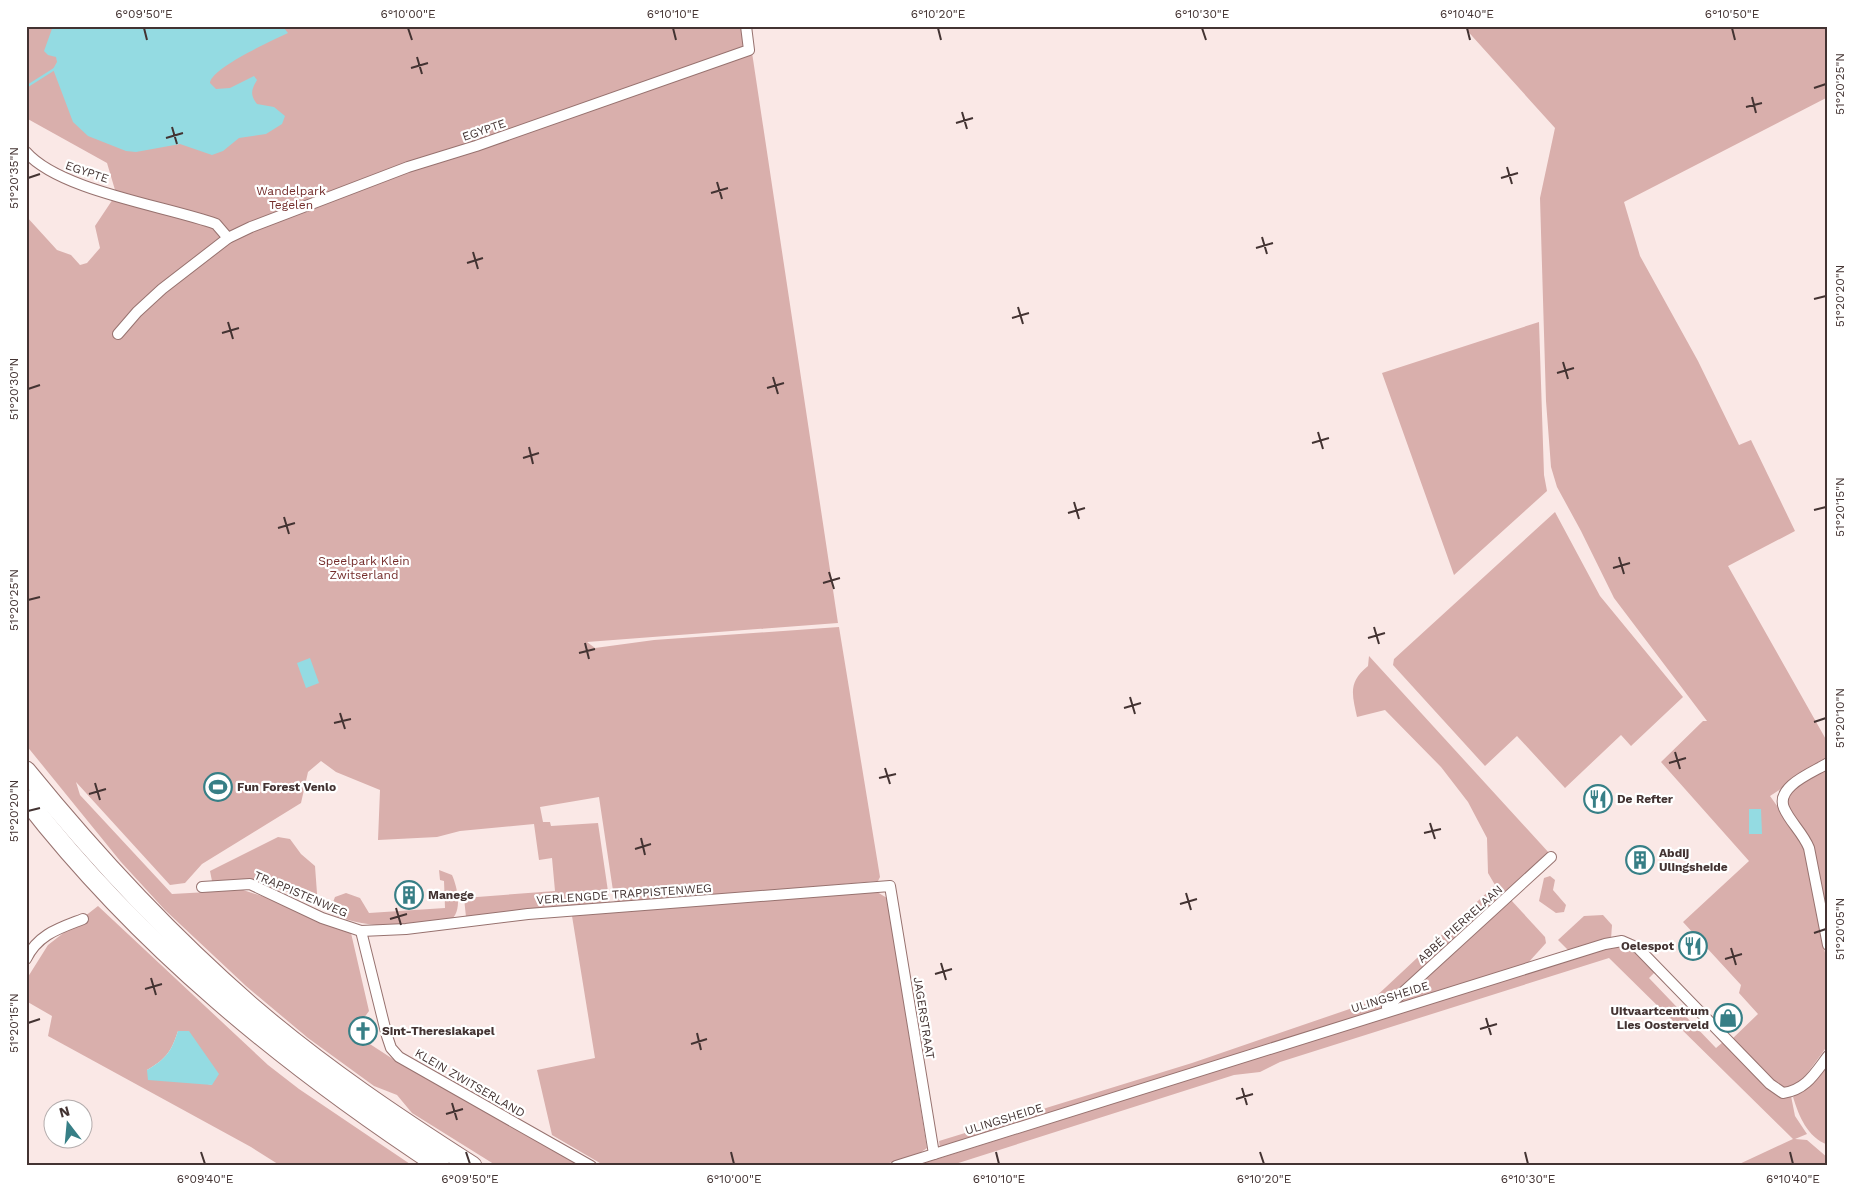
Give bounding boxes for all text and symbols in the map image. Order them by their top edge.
text: 6°09'50"E [115,7,173,21]
text: 6°10'00"E [380,7,436,21]
text: 6°10'10"E [647,7,700,21]
text: 6°10'20"E [911,7,966,21]
text: 6°10'30"E [1175,7,1230,21]
text: 6°10'40"E [1440,7,1494,21]
text: 6°10'50"E [1705,7,1760,21]
text: 51°20'25"N [1833,53,1847,115]
street label: EGYPTE [460,116,508,144]
text: 51°20'35"N [7,147,21,209]
street label: EGYPTE [63,158,111,186]
park label: Wandelpark Tegelen [256,184,326,212]
text: 51°20'20"N [1833,265,1847,327]
text: 51°20'30"N [7,358,21,420]
text: 51°20'15"N [1833,477,1847,537]
park label: Speelpark Klein Zwitserland [318,554,410,582]
text: 51°20'25"N [7,569,21,631]
text: 51°20'10"N [1833,688,1847,748]
sports icon: Fun Forest Venlo [203,772,233,802]
text: 51°20'20"N [7,780,21,842]
place label: Fun Forest Venlo [237,780,336,794]
restaurant icon: De Refter [1583,784,1613,814]
place label: De Refter [1617,792,1674,806]
building icon: Abdij Ulingsheide [1625,845,1655,875]
place label: Abdij Ulingsheide [1659,846,1728,874]
street label: TRAPPISTENWEG [252,868,350,920]
building icon: Manege [394,880,424,910]
street label: VERLENGDE TRAPPISTENWEG [536,881,712,907]
street label: ABBÉ PIERRELAAN [1415,882,1505,966]
place label: Manege [428,888,474,902]
text: 51°20'05"N [1833,898,1847,960]
restaurant icon: Oelespot [1678,931,1708,961]
place label: Oelespot [1621,939,1675,953]
street label: JAGERSTRAAT [911,976,937,1060]
street label: ULINGSHEIDE [1349,978,1431,1015]
text: 51°20'15"N [7,993,21,1053]
shop icon: Uitvaartcentrum Lies Oosterveld [1713,1003,1743,1033]
place label: Uitvaartcentrum Lies Oosterveld [1611,1004,1709,1032]
church icon: Sint-Theresiakapel [348,1016,378,1046]
place label: Sint-Theresiakapel [382,1024,495,1038]
street label: KLEIN ZWITSERLAND [413,1046,527,1120]
north arrow [42,1100,92,1150]
street label: ULINGSHEIDE [963,1100,1045,1137]
text: N [57,1102,72,1121]
text: 6°09'40"E [177,1172,234,1186]
text: 6°09'50"E [441,1172,499,1186]
text: 6°10'00"E [706,1172,762,1186]
text: 6°10'10"E [973,1172,1026,1186]
text: 6°10'20"E [1237,1172,1292,1186]
text: 6°10'30"E [1501,1172,1556,1186]
text: 6°10'40"E [1766,1172,1820,1186]

